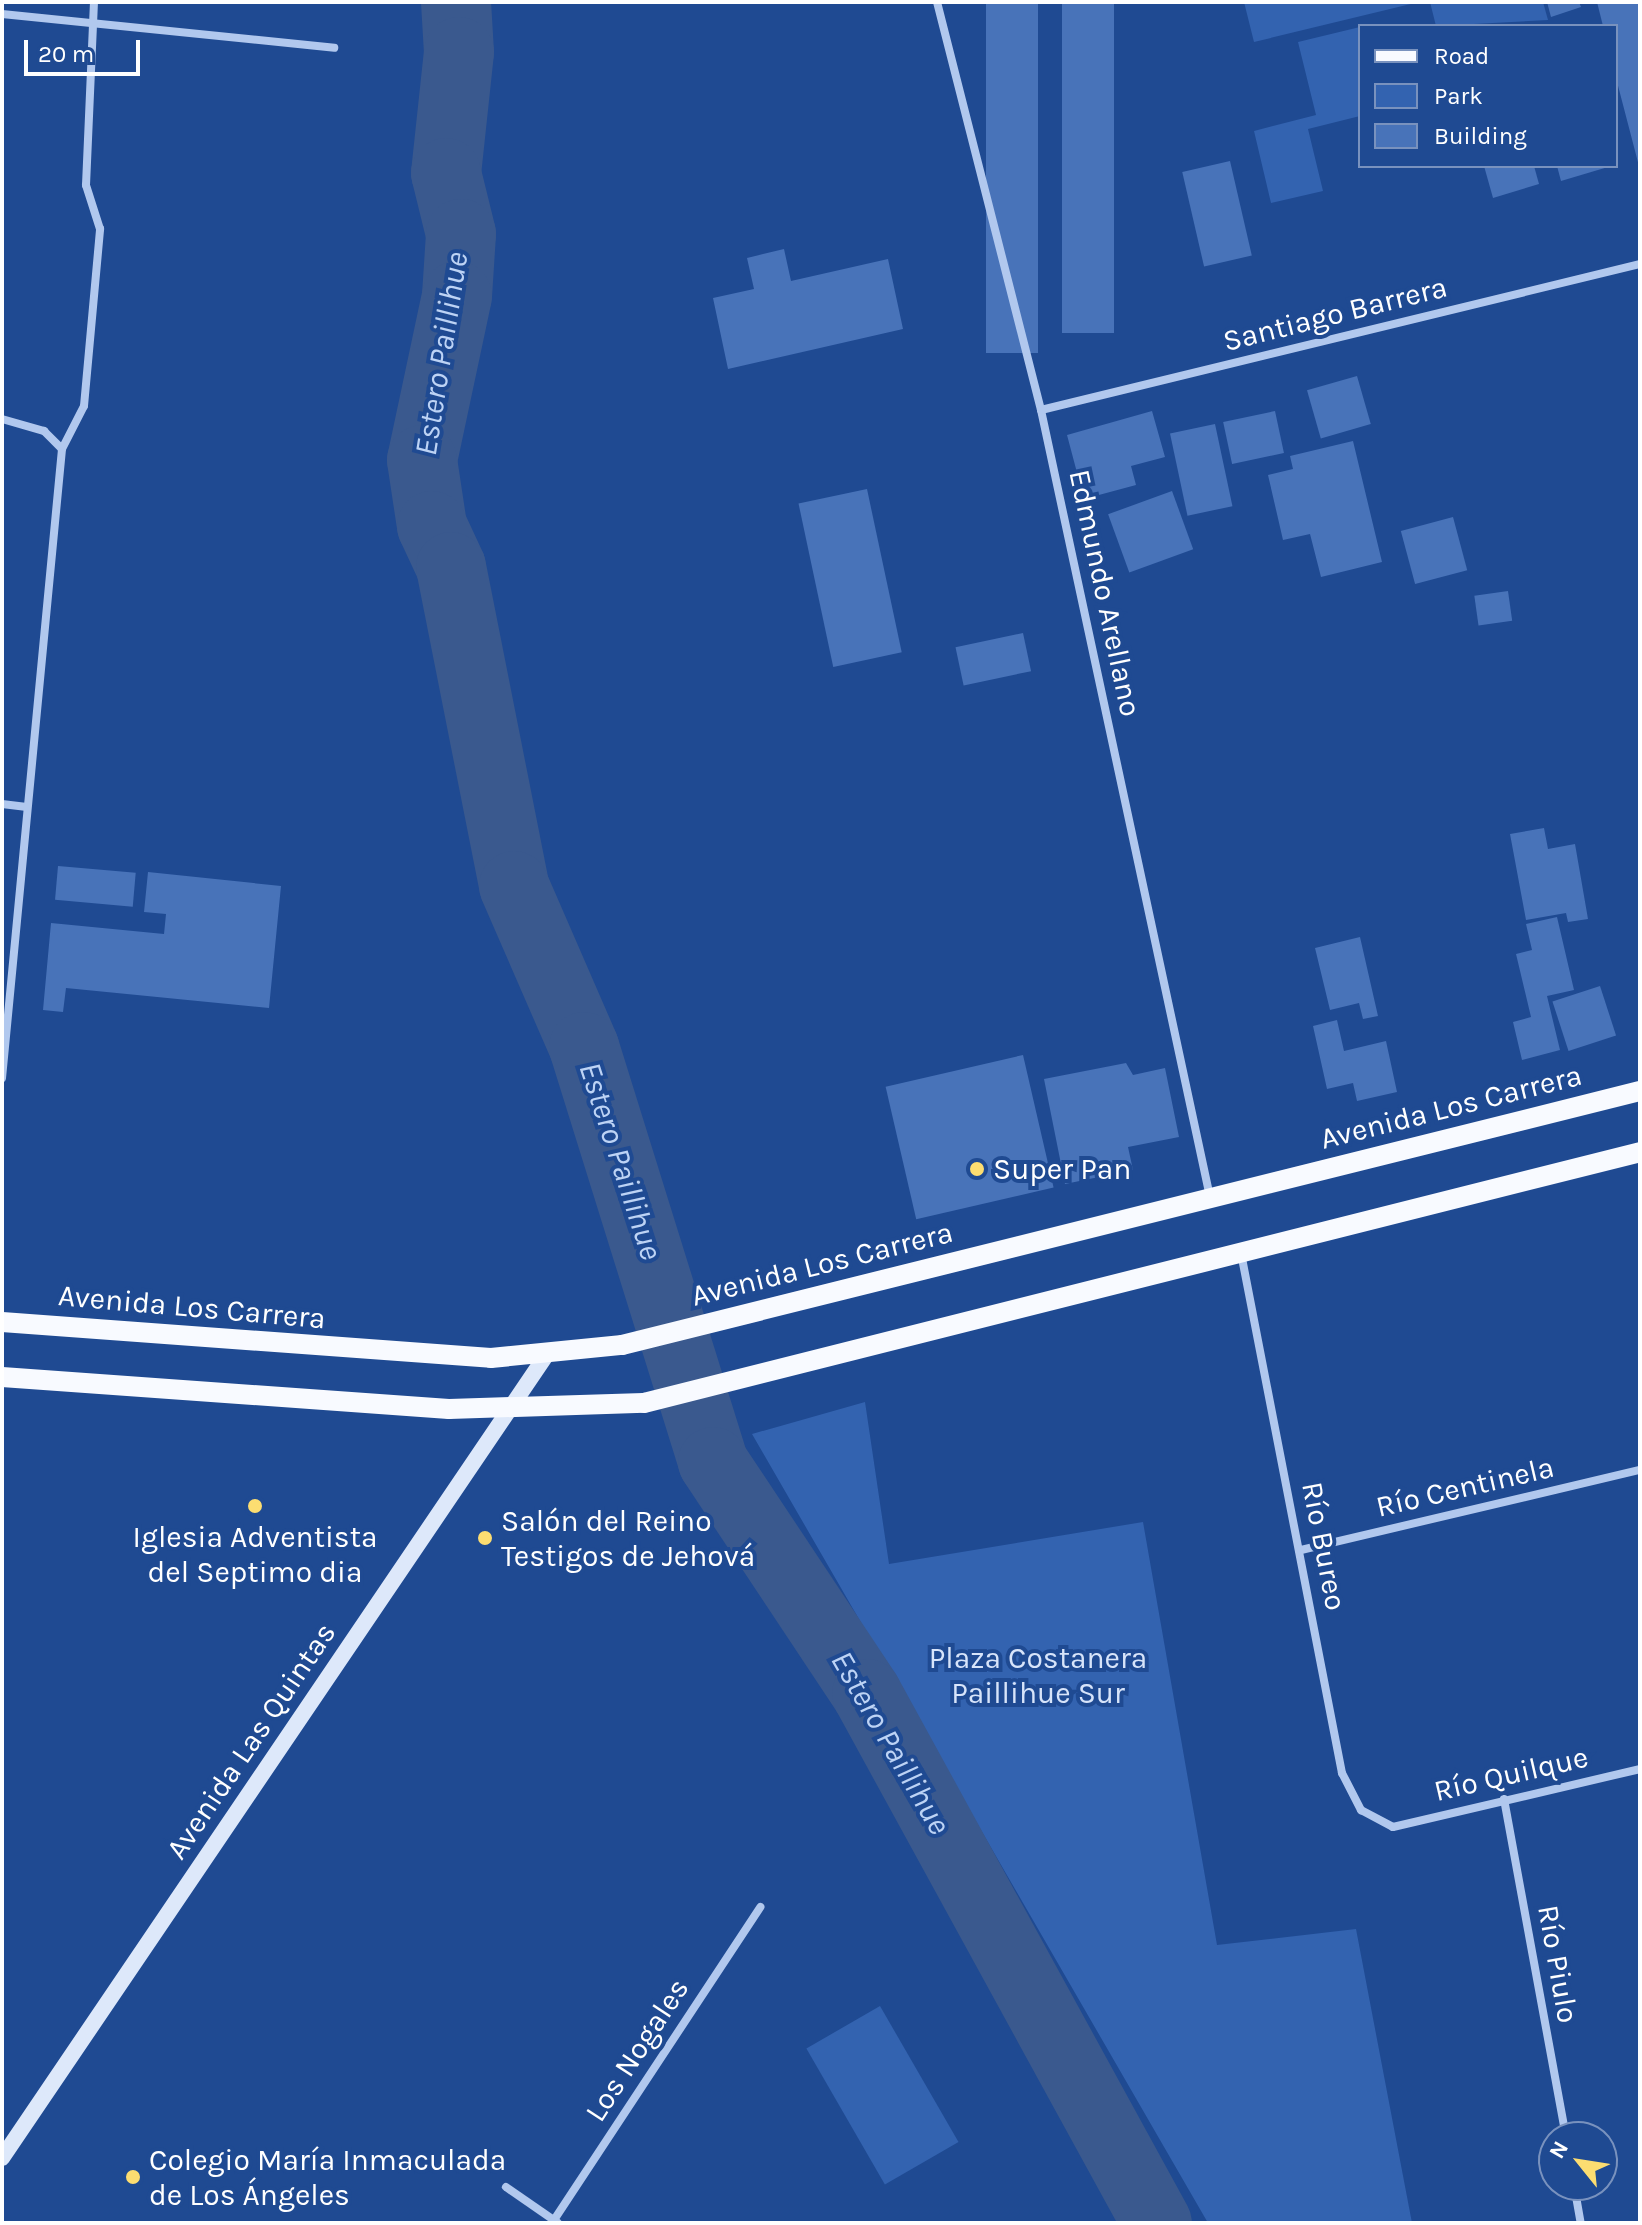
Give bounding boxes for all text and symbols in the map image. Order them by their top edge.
scale bar [28,24,144,74]
legend [1358,24,1618,168]
text: 20 m [38,40,94,68]
text: Road [1434,42,1489,70]
text: Park [1434,82,1483,110]
text: Building [1434,122,1527,150]
water label: Estero Paillihue [407,249,477,459]
street label: Santiago Barrera [1219,269,1451,359]
street label: Edmundo Arellano [1061,466,1149,720]
water label: Estero Paillihue [570,1057,670,1265]
street label: Avenida Los Carrera [1317,1057,1585,1157]
place label: Super Pan [993,1151,1131,1187]
marker: Super Pan [968,1160,986,1178]
street label: Avenida Los Carrera [688,1214,956,1314]
street label: Avenida Los Carrera [57,1277,327,1337]
street label: Río Centinela [1373,1449,1557,1525]
street label: Río Bureo [1294,1479,1354,1613]
marker: Iglesia Adventista del Septimo dia [246,1497,264,1515]
place label: Salón del Reino Testigos de Jehová [501,1503,755,1574]
place label: Iglesia Adventista del Septimo dia [133,1519,377,1590]
marker: Salón del Reino Testigos de Jehová [476,1529,494,1547]
street label: Avenida Las Quintas [159,1616,343,1866]
park label: Plaza Costanera Paillihue Sur [929,1640,1147,1710]
water label: Estero Paillihue [822,1644,958,1842]
street label: Río Quilque [1430,1739,1592,1809]
street label: Río Piulo [1530,1902,1586,2026]
street label: Los Nogales [577,1972,697,2128]
north arrow [1538,2121,1618,2201]
text: N [1544,2137,1574,2163]
place label: Colegio María Inmaculada de Los Ángeles [149,2142,506,2212]
marker: Colegio María Inmaculada de Los Ángeles [124,2168,142,2186]

